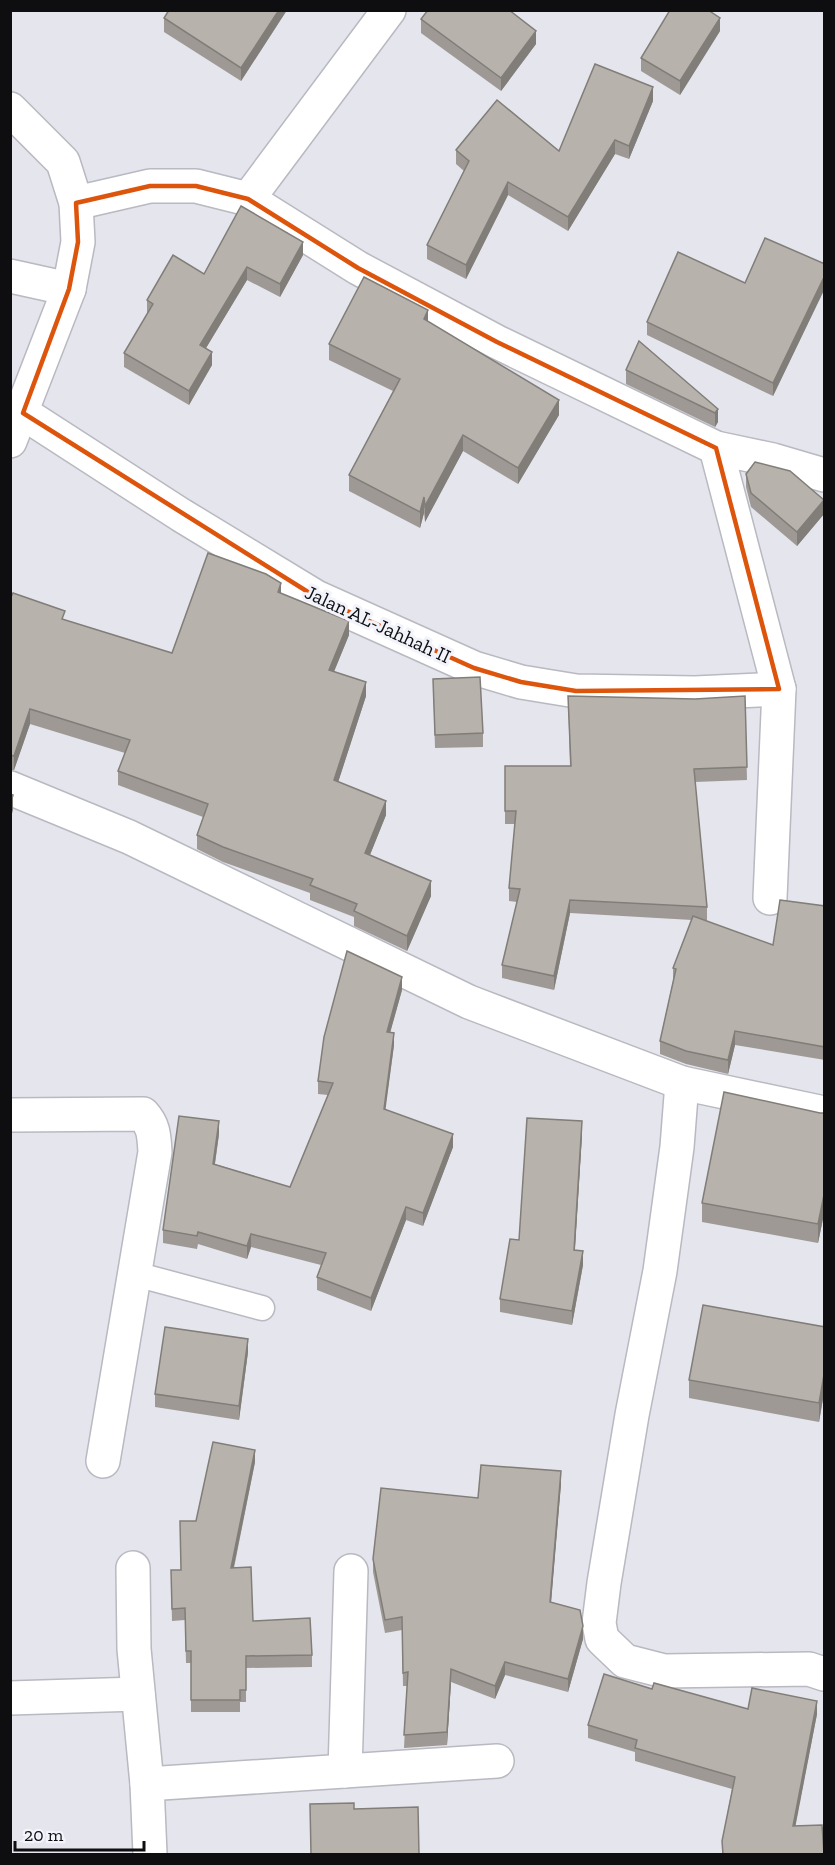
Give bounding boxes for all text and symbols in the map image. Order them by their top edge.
street label: Jalan AL-Jahhah II [301,580,455,668]
scale bar [15,1814,144,1852]
text: 20 m [24,1824,64,1846]

